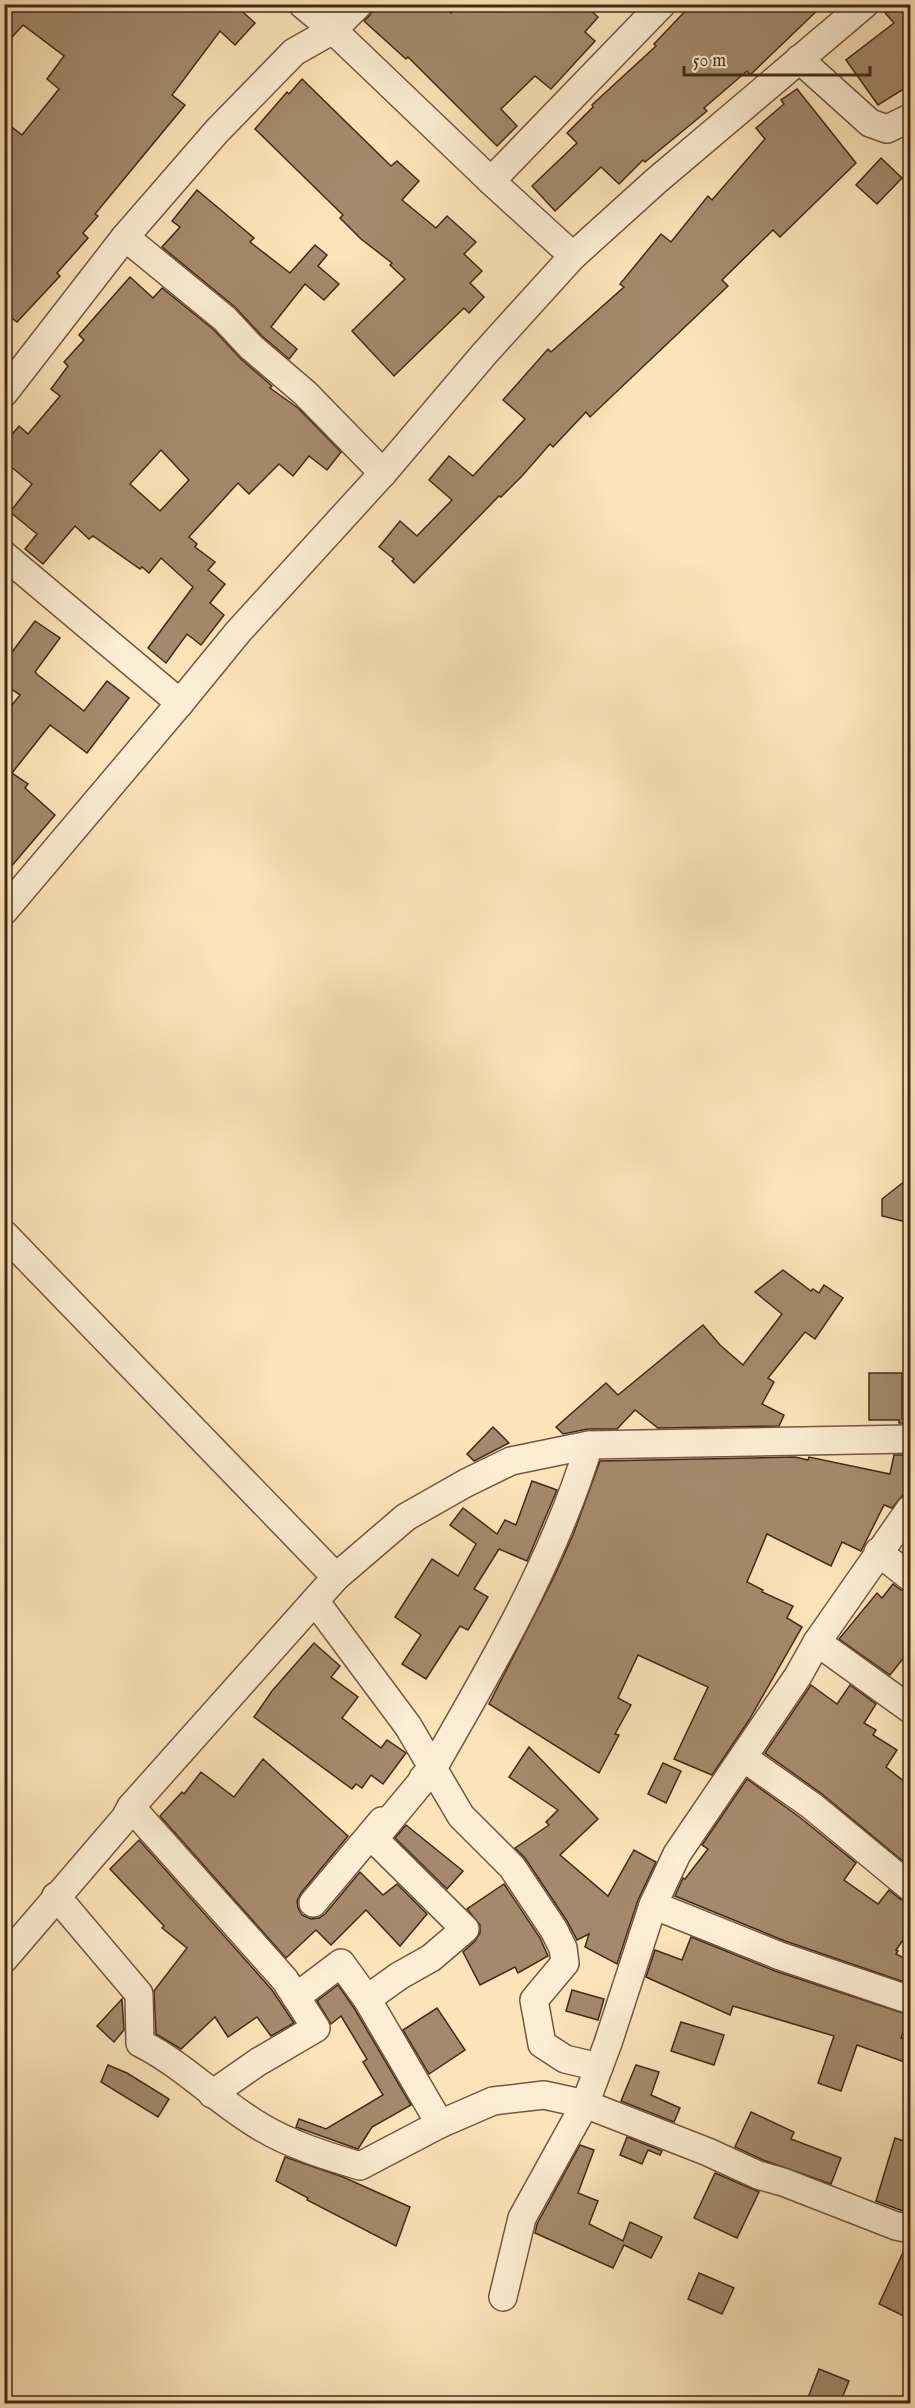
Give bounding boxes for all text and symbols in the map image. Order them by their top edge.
scale bar [684,39,870,77]
text: 50 m [693,50,726,73]

